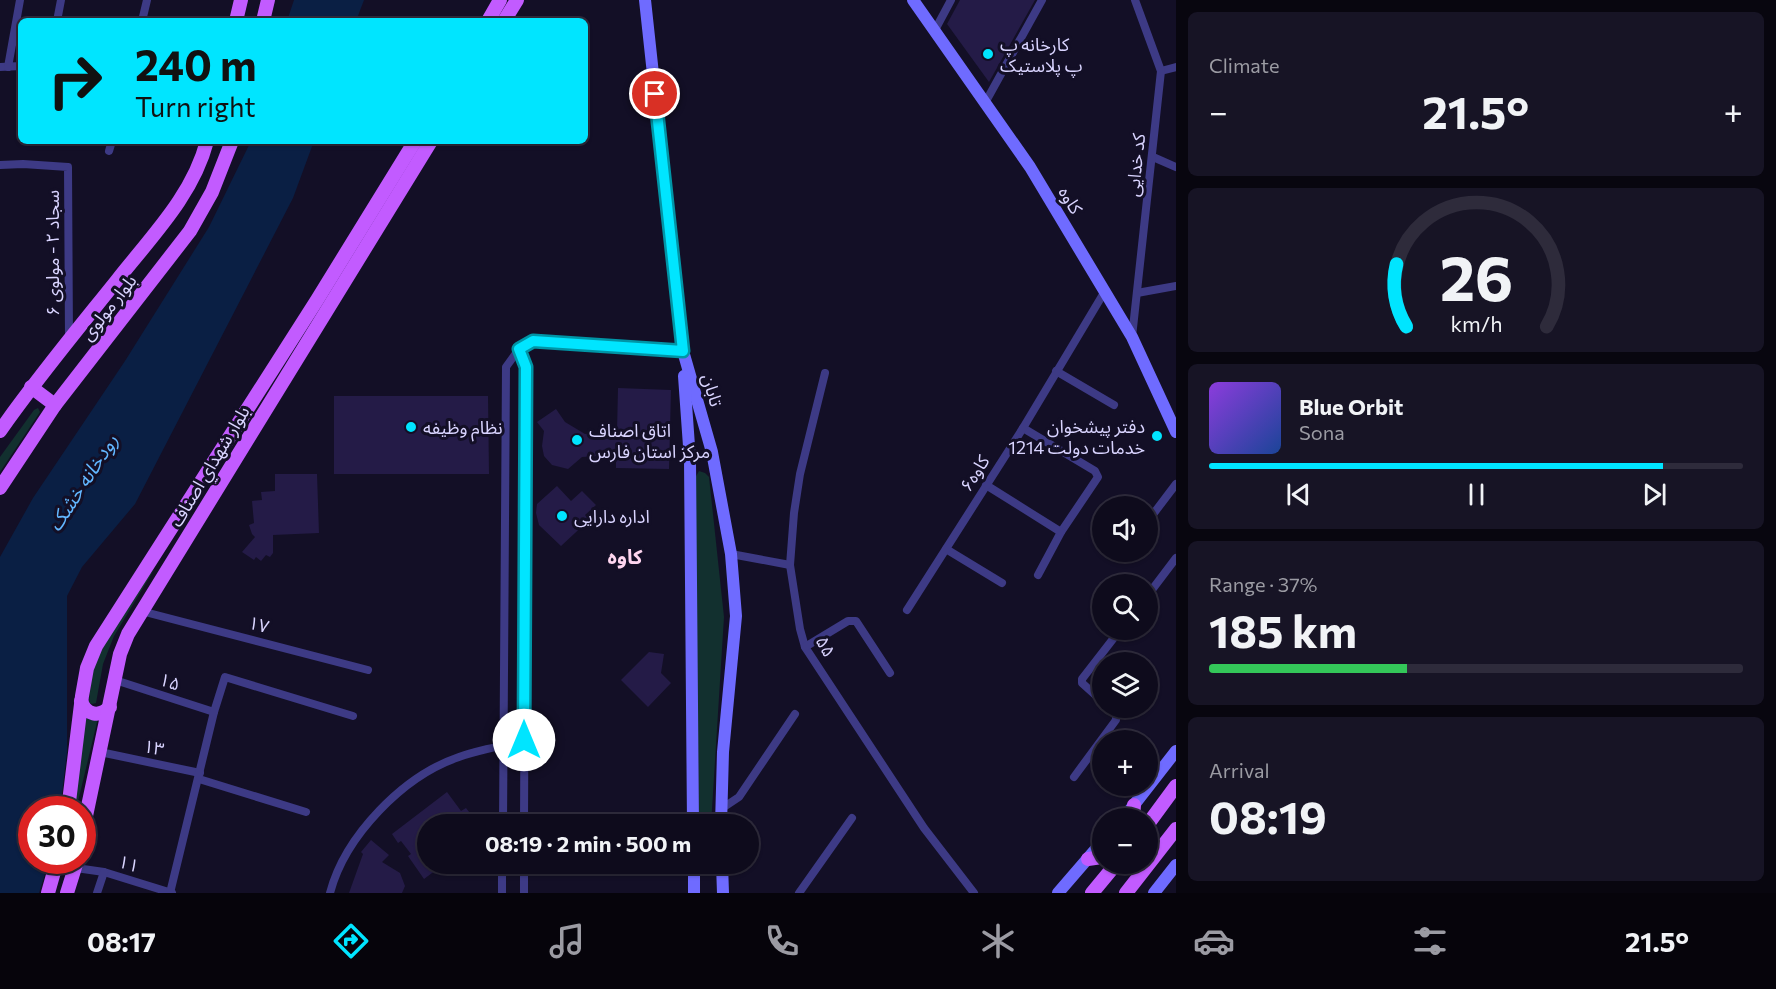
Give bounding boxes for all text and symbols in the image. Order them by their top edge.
place label: کارخانه پ پ پلاستیک [1000,33,1083,78]
text: 240 m [135,38,257,90]
icon: right [36,42,114,120]
marker: کارخانه پ پ پلاستیک [981,47,995,61]
text: Climate [1209,53,1279,77]
pin [629,68,680,119]
icon: arrive [638,77,671,110]
text: 21.5° [1422,83,1529,138]
text: Turn right [135,90,255,123]
text: − [1209,90,1228,131]
text: + [1724,90,1743,131]
street label: کد خدایی [1121,132,1150,198]
street label: کاوه [1054,182,1088,218]
street label: سجاد ۲ - مولوی ۶ [41,190,64,316]
text: 26 [1439,238,1513,314]
street label: بلوار مولوی [75,270,141,345]
text: km/h [1450,311,1502,337]
street label: تابان [697,371,728,409]
text: Blue Orbit [1299,393,1403,420]
street label: بلوار شهداي اصناف [164,402,256,532]
place label: دفتر پیشخوان خدمات دولت 1214 [1008,415,1145,458]
place label: نظام وظیفه [423,416,503,442]
place label: اتاق اصناف مرکز استان فارس [589,419,710,463]
marker: نظام وظیفه [404,420,418,434]
text: Sona [1299,420,1345,444]
water label: رودخانه خشک [42,429,123,535]
marker: دفتر پیشخوان خدمات دولت 1214 [1150,429,1164,443]
marker: اتاق اصناف مرکز استان فارس [570,433,584,447]
street label: کاوه۶ [955,450,994,495]
icon: previous [1282,478,1315,511]
icon: pause [1460,478,1493,511]
icon: next [1638,478,1671,511]
map controls [1092,496,1158,874]
button: sound [1092,496,1158,562]
place label: اداره دارایی [574,505,650,528]
marker: اداره دارایی [555,509,569,523]
district label: کاوه [608,544,643,569]
text: Range · 37% [1209,572,1317,596]
button: search [1092,574,1158,640]
text: 185 km [1209,602,1357,657]
street label: ۱۷ [246,611,272,637]
street label: ۵۵ [811,632,841,660]
button: layers [1092,652,1158,718]
street label: ۱۵ [157,667,183,695]
position arrow [492,708,556,772]
button: + [1092,730,1158,796]
street label: ۱۳ [142,734,166,760]
text: Arrival [1209,758,1270,782]
text: 08:19 [1209,788,1327,843]
speed limit sign: 30 [18,796,96,874]
button: − [1092,808,1158,874]
text: 08:19 · 2 min · 500 m [485,830,691,857]
street label: ۱۱ [116,849,142,877]
icon: directions [330,920,372,962]
icon: music [546,920,588,962]
icon: phone [761,920,803,962]
icon: climate [977,920,1019,962]
icon: car [1193,920,1235,962]
icon: filters [1409,920,1451,962]
text: 08:17 [87,925,156,958]
text: 21.5° [1625,925,1689,958]

